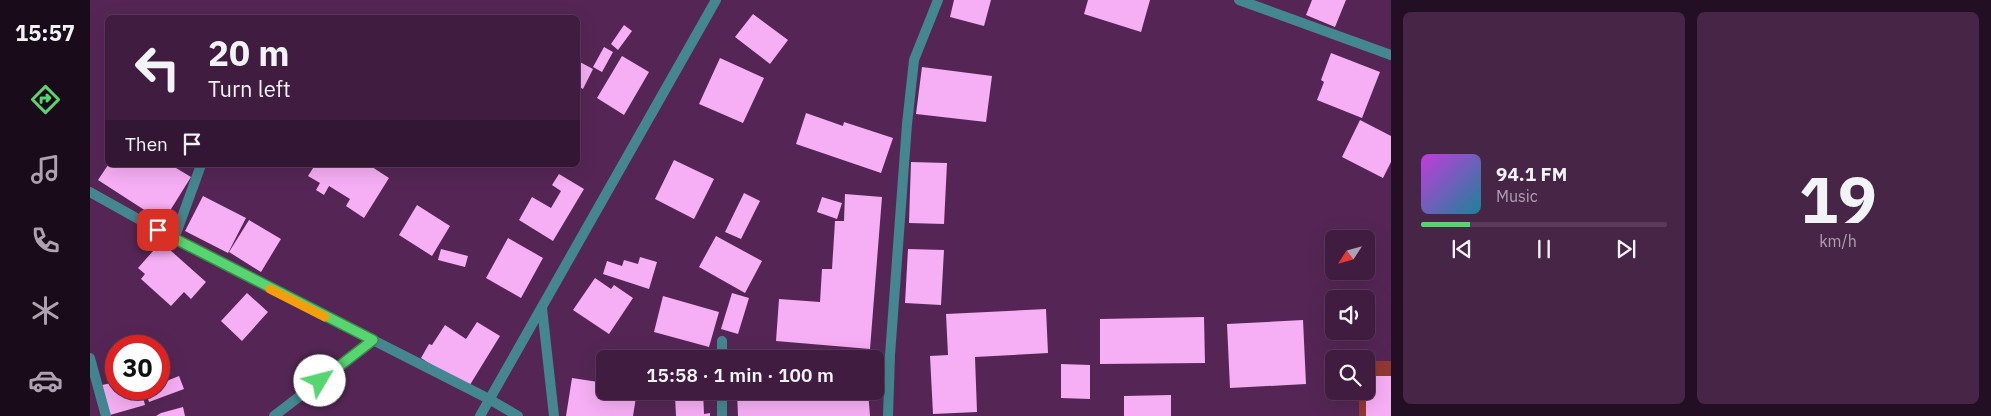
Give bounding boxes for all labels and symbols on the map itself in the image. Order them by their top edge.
pin [137,209,179,251]
north arrow [1325,230,1375,280]
speed limit sign: 30 [105,335,170,400]
position arrow [293,354,345,406]

